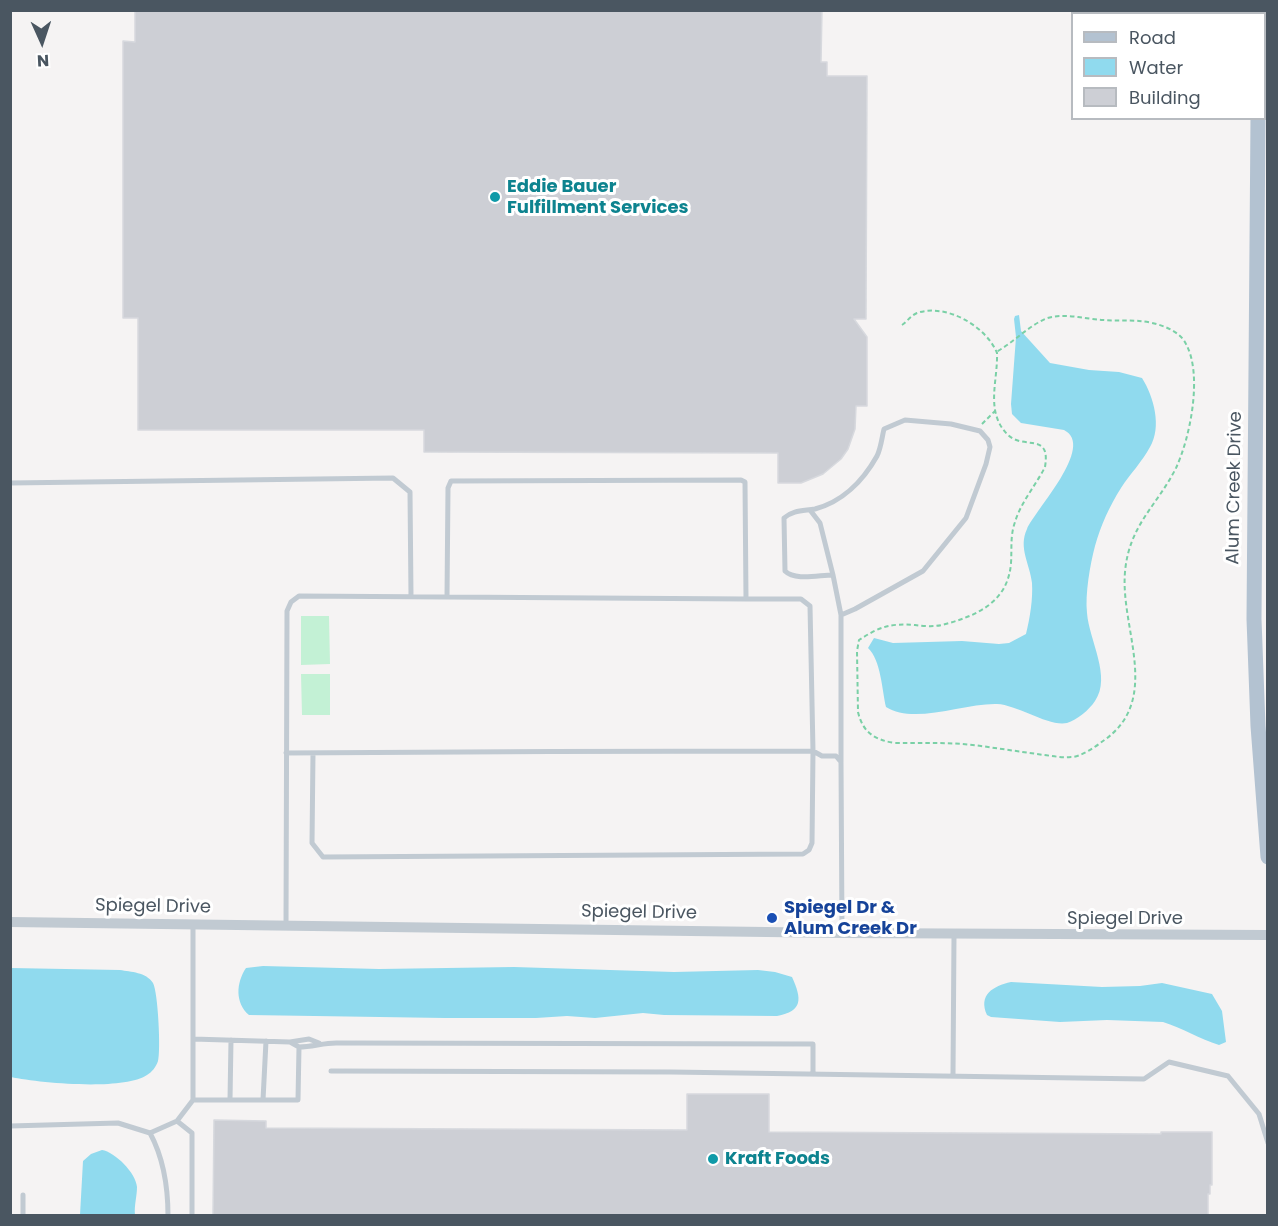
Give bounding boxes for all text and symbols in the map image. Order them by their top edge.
north arrow [12,12,72,72]
legend [1071,12,1266,120]
text: Road [1129,25,1176,50]
text: N [36,49,50,72]
text: Water [1129,55,1183,80]
text: Building [1129,85,1201,110]
place label: Eddie Bauer Fulfillment Services [507,176,689,219]
marker: Eddie Bauer Fulfillment Services [488,190,502,204]
street label: Alum Creek Drive [1223,411,1247,565]
street label: Spiegel Drive [95,895,211,919]
place label: Spiegel Dr & Alum Creek Dr [784,897,917,940]
street label: Spiegel Drive [581,901,697,925]
street label: Spiegel Drive [1067,908,1183,930]
marker: Spiegel Dr & Alum Creek Dr [765,911,779,925]
place label: Kraft Foods [725,1148,830,1170]
marker: Kraft Foods [706,1152,720,1166]

